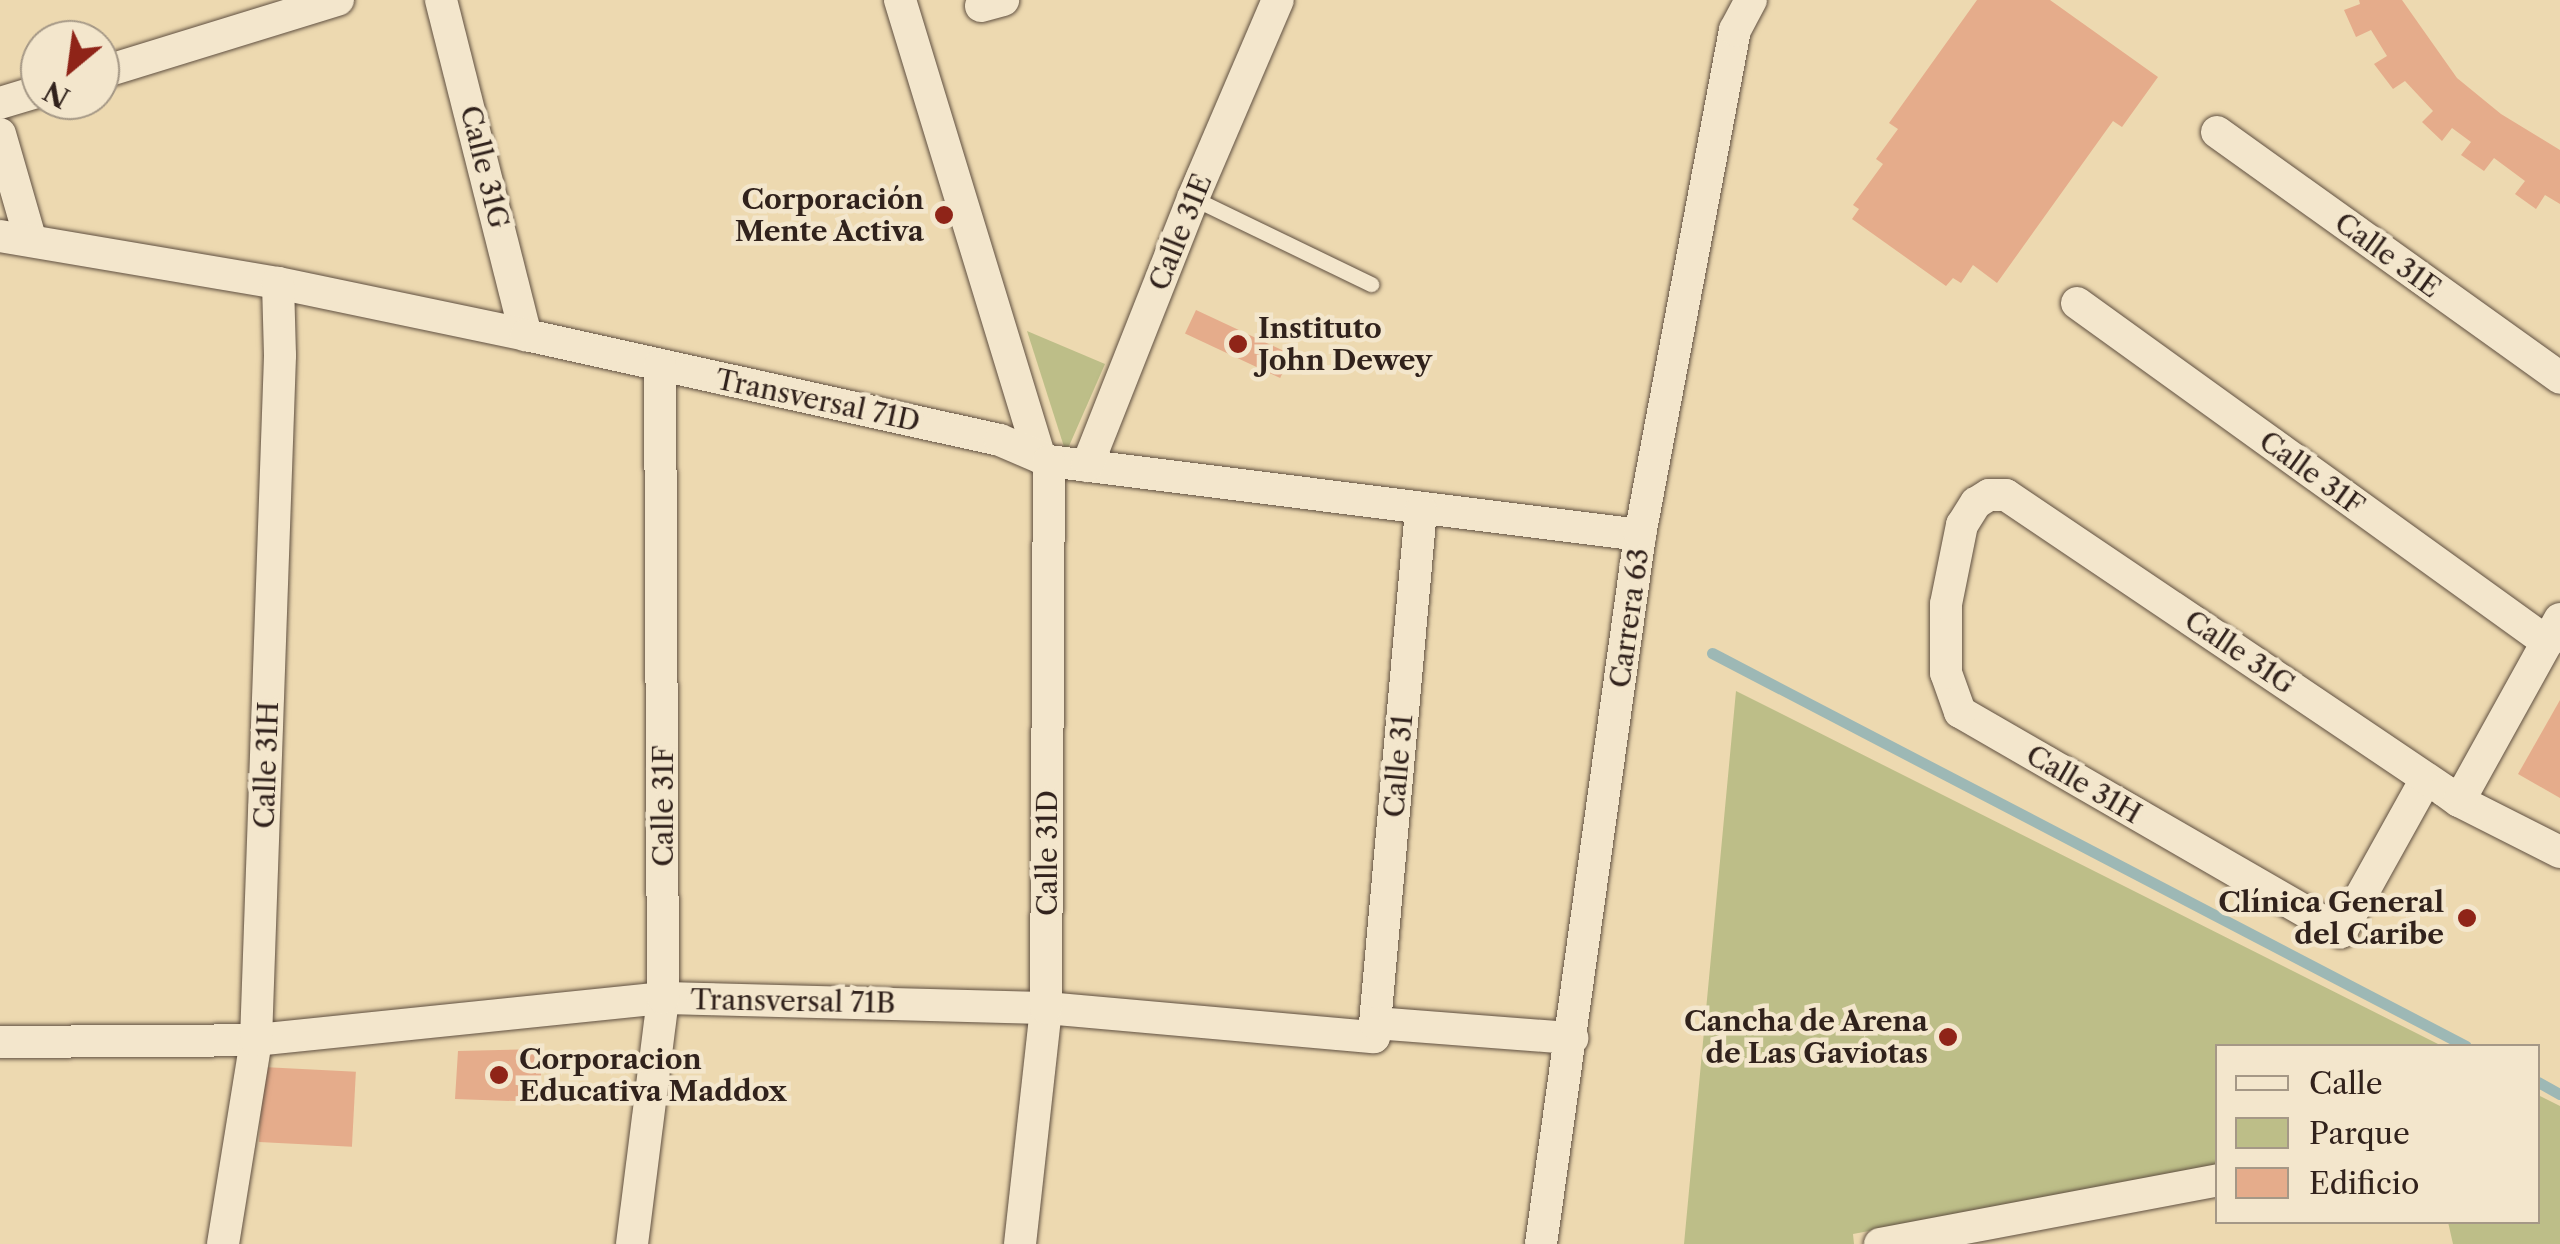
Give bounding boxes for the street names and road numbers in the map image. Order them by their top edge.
street label: Calle 31G [454,102,516,232]
street label: Calle 31E [1141,169,1219,295]
street label: Calle 31E [2329,205,2447,305]
street label: Transversal 71D [713,362,923,438]
street label: Calle 31F [2253,424,2371,522]
street label: Carrera 63 [1603,546,1655,690]
street label: Calle 31G [2179,603,2301,701]
street label: Calle 31H [247,701,285,829]
street label: Calle 31 [1377,713,1419,819]
street label: Calle 31H [2020,738,2148,830]
street label: Calle 31F [646,745,680,867]
street label: Calle 31D [1030,790,1064,916]
street label: Transversal 71B [690,982,896,1020]

